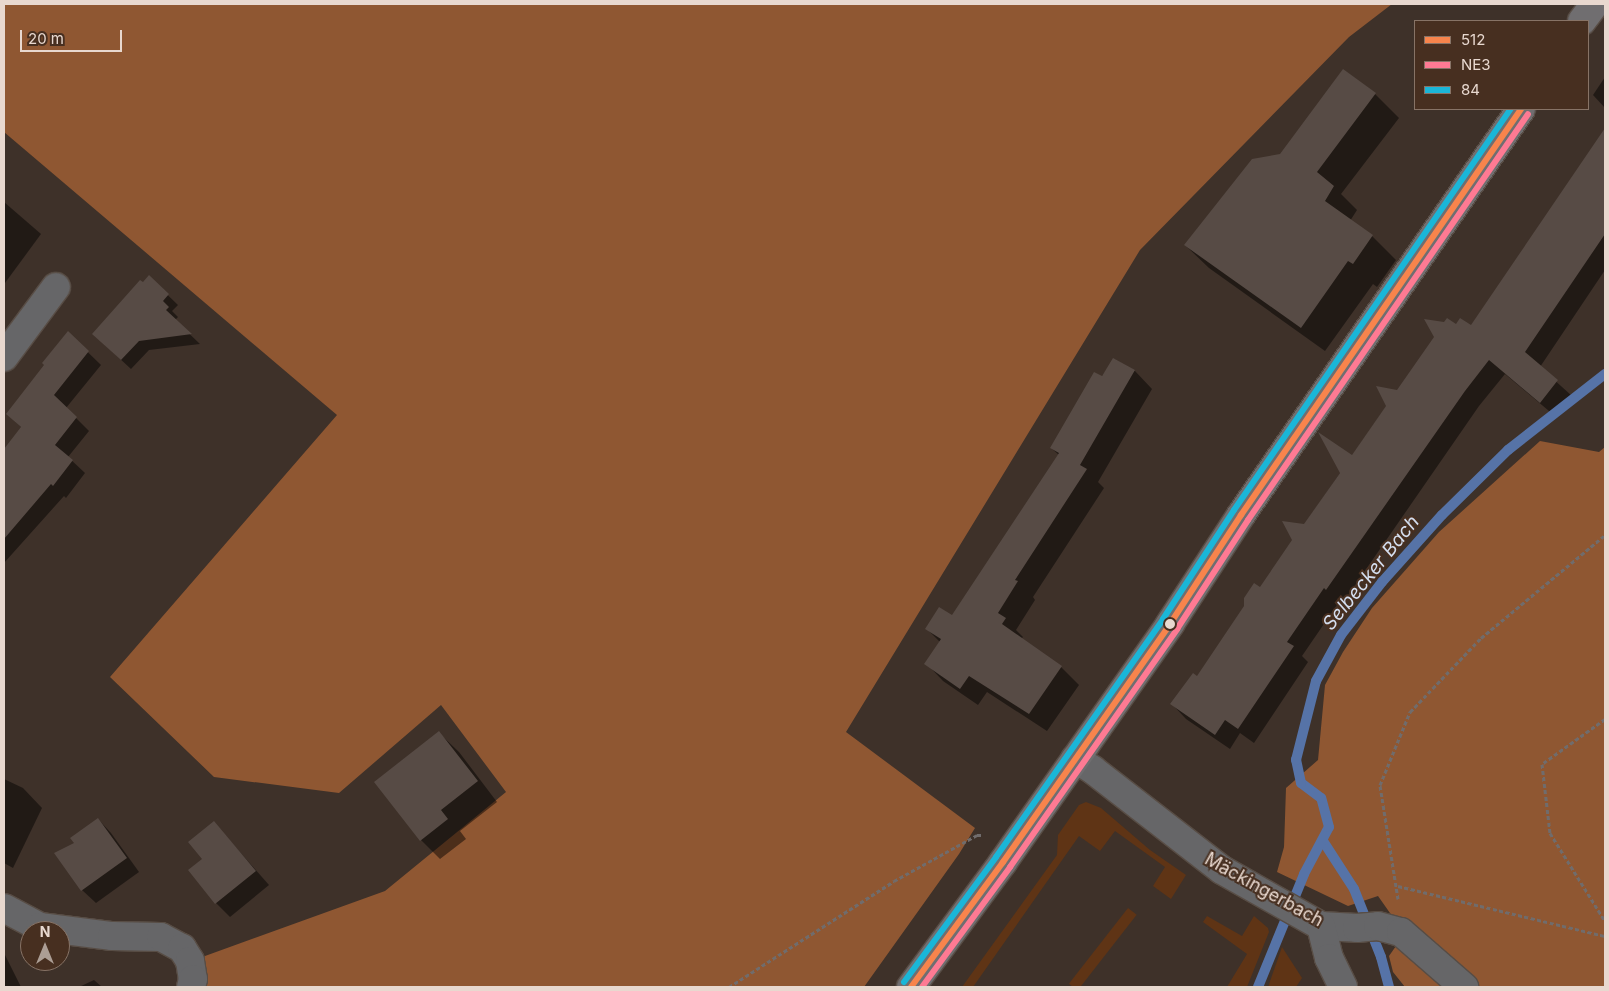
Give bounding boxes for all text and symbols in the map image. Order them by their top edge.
scale bar [22,20,125,52]
legend [1414,20,1589,110]
text: 20 m [28,29,64,48]
text: 512 [1461,30,1485,49]
text: NE3 [1461,55,1491,74]
text: 84 [1461,80,1480,99]
water label: Selbecker Bach [1318,511,1424,635]
unlabelled marker [1165,619,1175,629]
street label: Mäckingerbach [1201,848,1327,932]
north arrow [20,921,70,971]
text: N [40,923,50,940]

